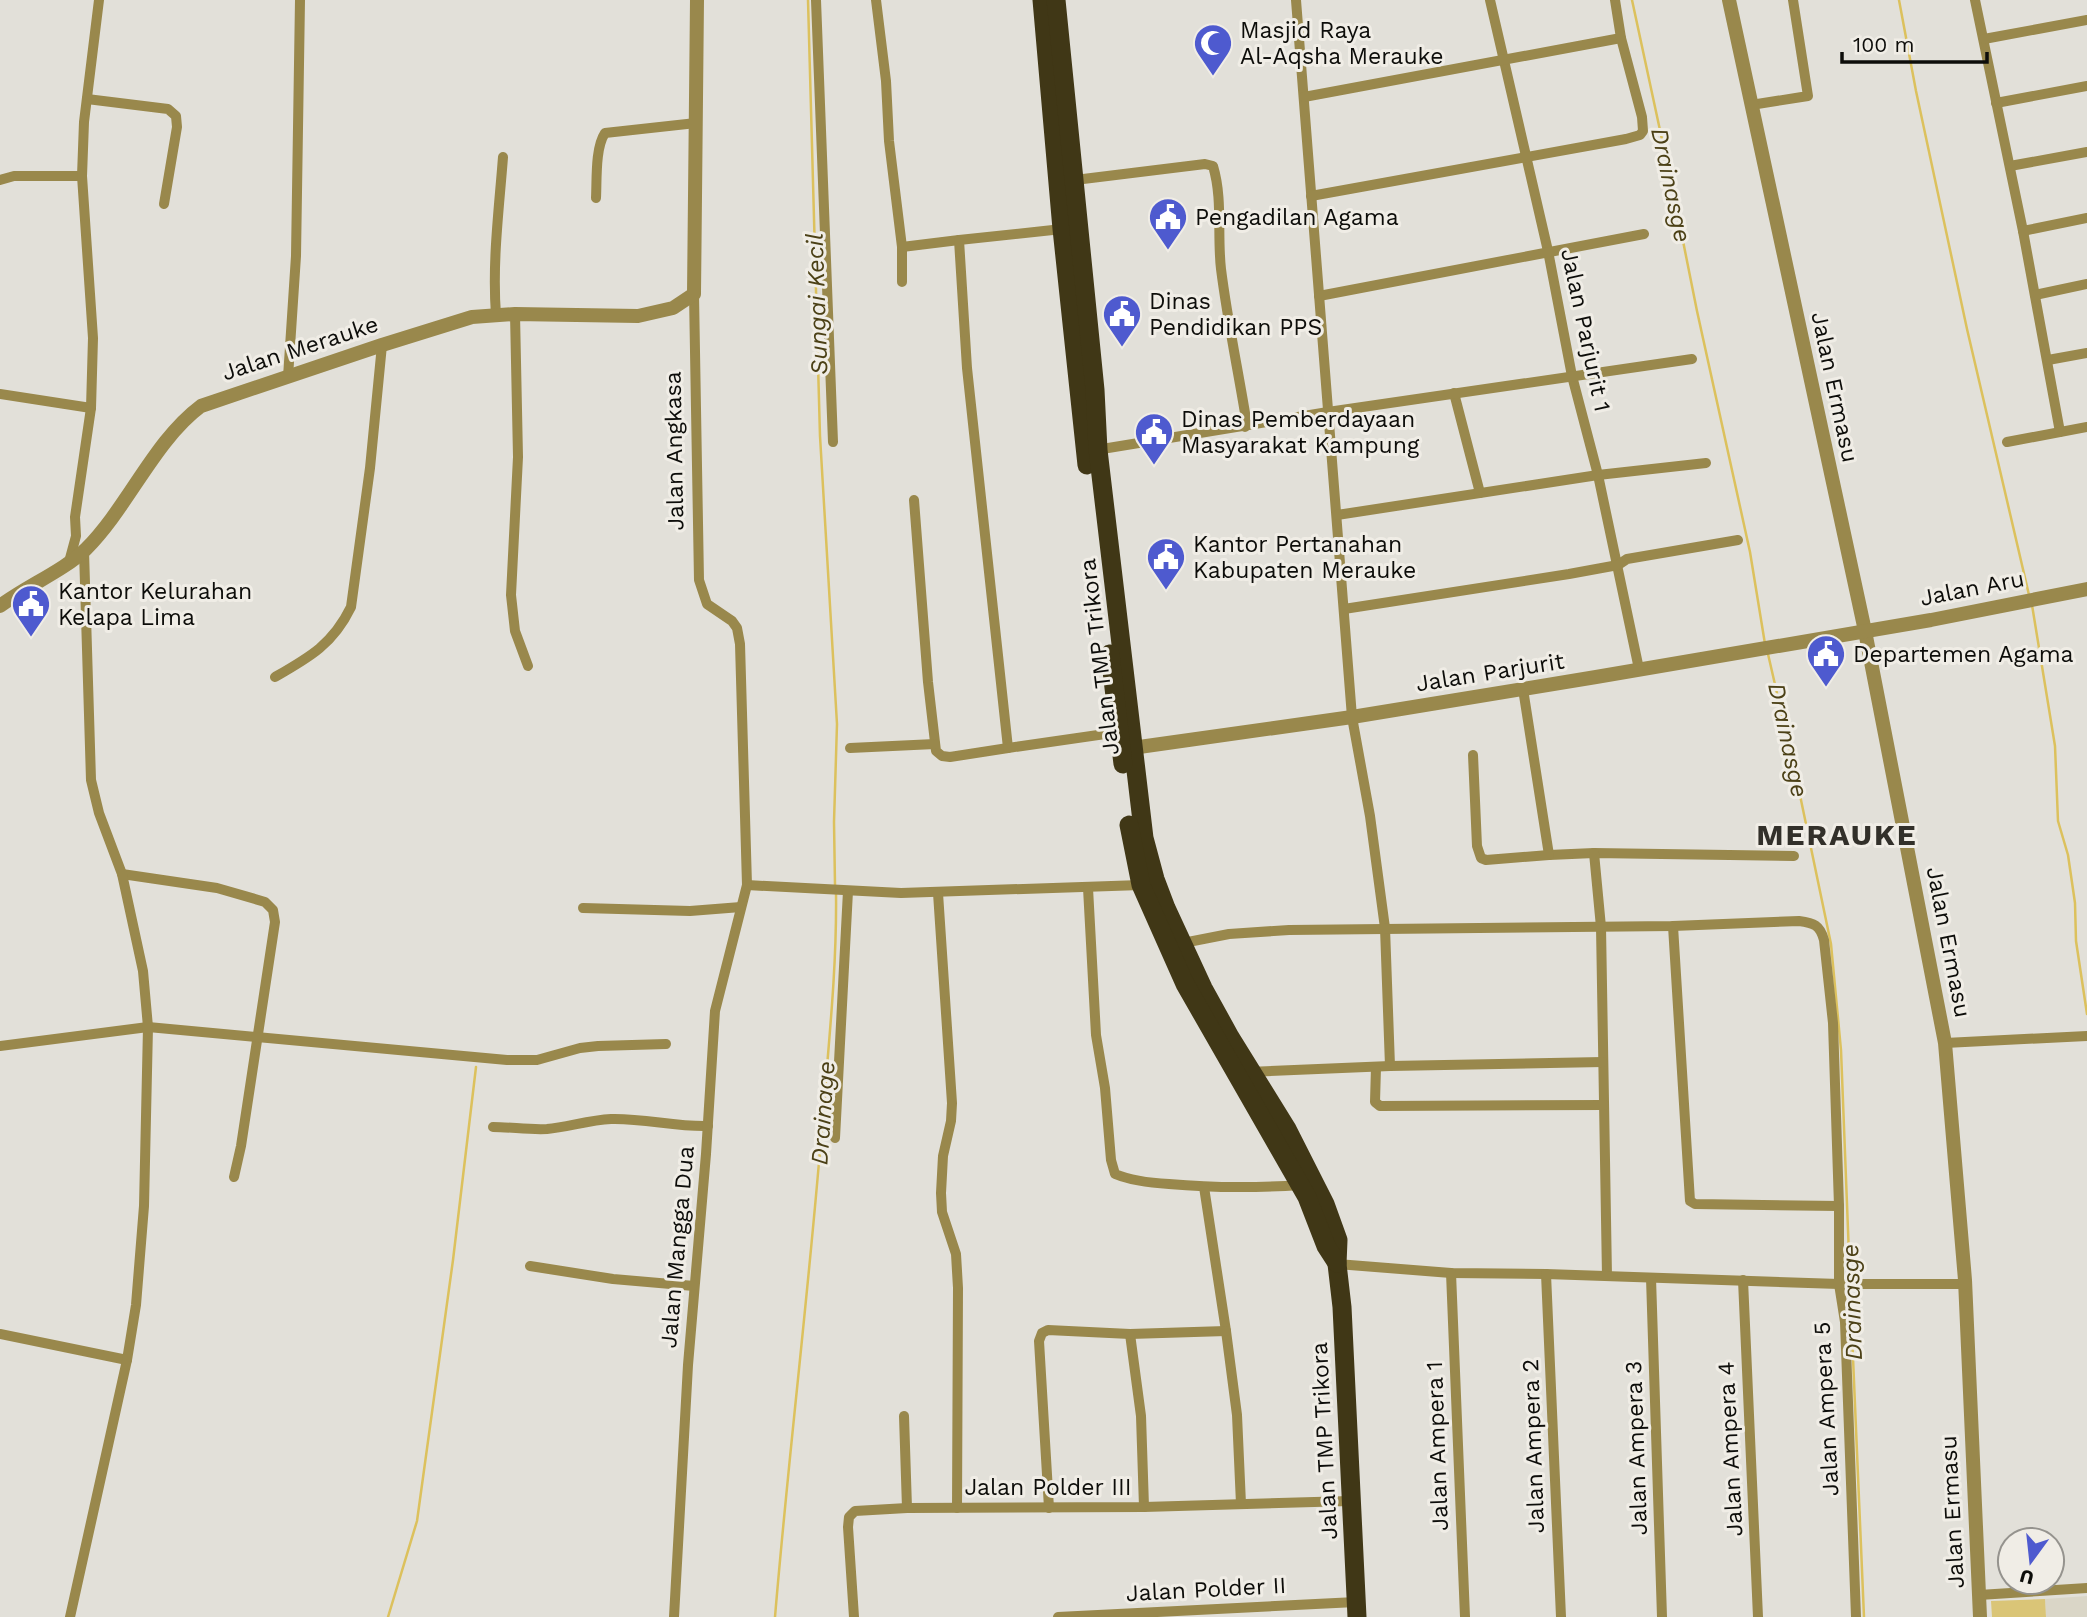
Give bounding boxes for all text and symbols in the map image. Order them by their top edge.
place label: Masjid Raya Al-Aqsha Merauke [1240,17,1443,70]
scale bar [1842,21,1987,65]
mosque icon: Masjid Raya Al-Aqsha Merauke [1192,22,1234,77]
text: 100 m [1853,32,1915,57]
water label: Drainasge [1645,125,1697,245]
public building icon: Pengadilan Agama [1147,196,1189,251]
place label: Pengadilan Agama [1195,204,1399,231]
water label: Sungai Kecil [801,233,833,375]
street label: Jalan Parjurit 1 [1555,246,1616,414]
place label: Dinas Pendidikan PPS [1149,288,1322,341]
public building icon: Dinas Pendidikan PPS [1101,293,1143,348]
street label: Jalan Ermasu [1805,309,1864,465]
street label: Jalan Merauke [219,311,382,386]
street label: Jalan Angkasa [660,371,689,531]
place label: Dinas Pemberdayaan Masyarakat Kampung [1181,406,1420,459]
public building icon: Dinas Pemberdayaan Masyarakat Kampung [1133,411,1175,466]
place label: Kantor Pertanahan Kabupaten Merauke [1193,531,1416,584]
public building icon: Kantor Pertanahan Kabupaten Merauke [1145,536,1187,591]
street label: Jalan TMP Trikora [1074,557,1125,757]
street label: Jalan Aru [1918,565,2026,612]
place label: Kantor Kelurahan Kelapa Lima [58,578,252,631]
public building icon: Kantor Kelurahan Kelapa Lima [10,583,52,638]
public building icon: Departemen Agama [1805,633,1847,688]
place label: Departemen Agama [1853,641,2074,668]
street label: Jalan Parjurit [1414,647,1566,698]
water label: Drainasge [1762,680,1814,800]
district label: MERAUKE [1756,817,1918,852]
street label: Jalan Ermasu [1921,864,1976,1020]
water label: Drainage [805,1060,841,1166]
street label: Jalan Mangga Dua [655,1145,700,1349]
water label: Drainasge [1836,1243,1868,1361]
street label: Jalan Ampera 5 [1808,1321,1845,1497]
street label: Jalan TMP Trikora [1306,1342,1343,1540]
street label: Jalan Ampera 2 [1517,1358,1550,1534]
street label: Jalan Ampera 3 [1620,1360,1653,1536]
street label: Jalan Ampera 1 [1421,1361,1454,1531]
street label: Jalan Ampera 4 [1712,1361,1749,1537]
street label: Jalan Ermasu [1935,1435,1970,1589]
street label: Jalan Polder III [964,1474,1132,1501]
north arrow [1996,1526,2066,1596]
text: U [2017,1564,2036,1590]
street label: Jalan Polder II [1125,1572,1287,1607]

